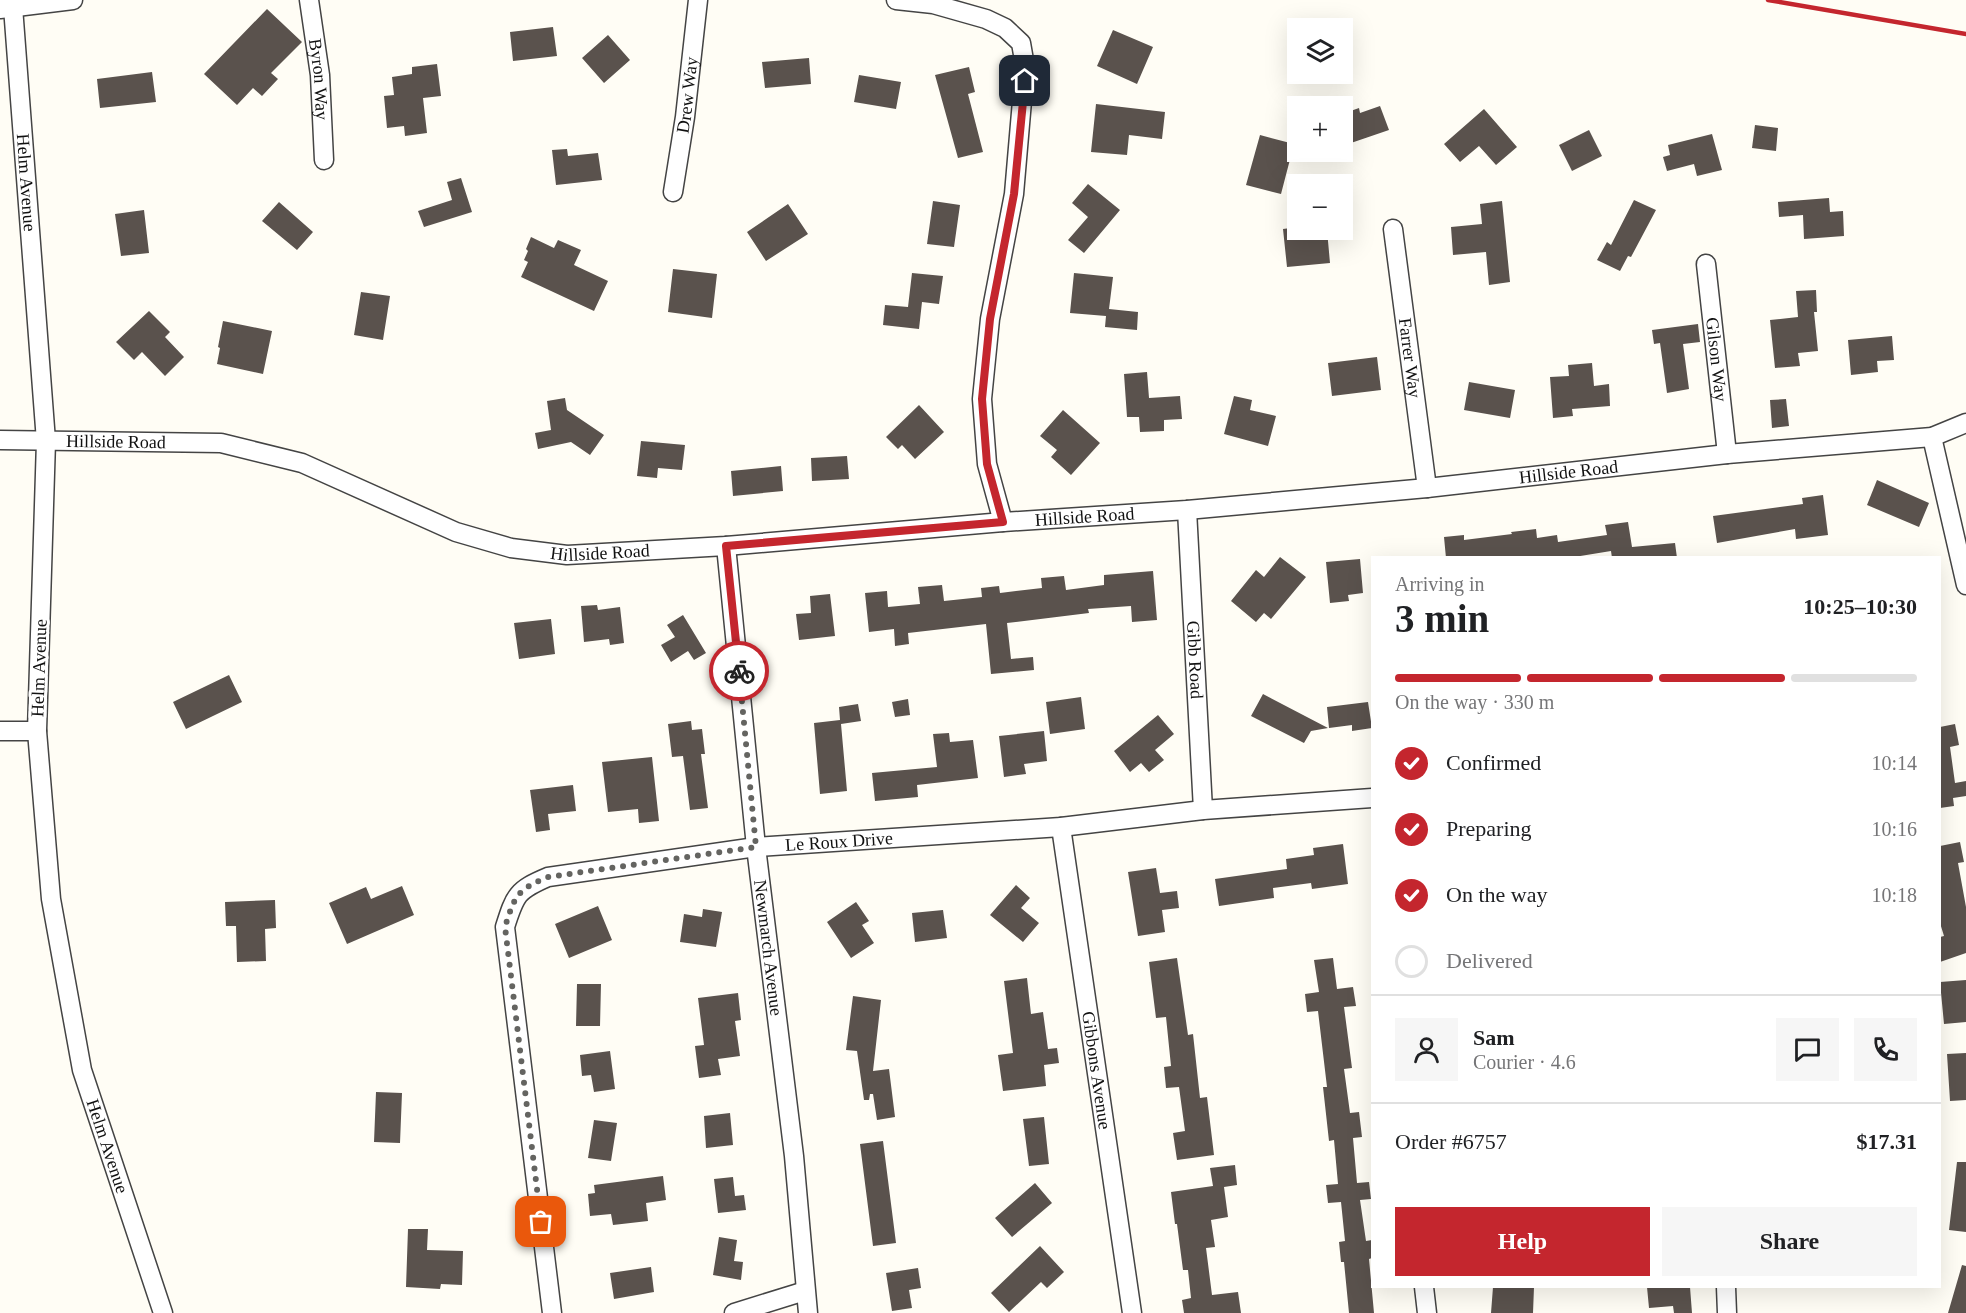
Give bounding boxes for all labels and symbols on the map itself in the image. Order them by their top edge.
street label: Byron Way [305,37,332,121]
pin [999,55,1050,106]
street label: Drew Way [673,56,702,135]
street label: Helm Avenue [13,133,40,232]
street label: Gilson Way [1702,316,1731,403]
street label: Farrer Way [1395,317,1425,399]
street label: Hillside Road [66,431,166,452]
street label: Hillside Road [1518,456,1619,488]
street label: Hillside Road [1034,503,1135,530]
street label: Hillside Road [549,540,650,565]
street label: Helm Avenue [27,619,51,717]
street label: Gibb Road [1183,620,1207,700]
courier [709,641,769,701]
street label: Le Roux Drive [784,828,894,855]
street label: Newmarch Avenue [750,878,787,1017]
street label: Gibbons Avenue [1078,1010,1115,1131]
street label: Helm Avenue [82,1096,132,1196]
pin [515,1196,566,1247]

